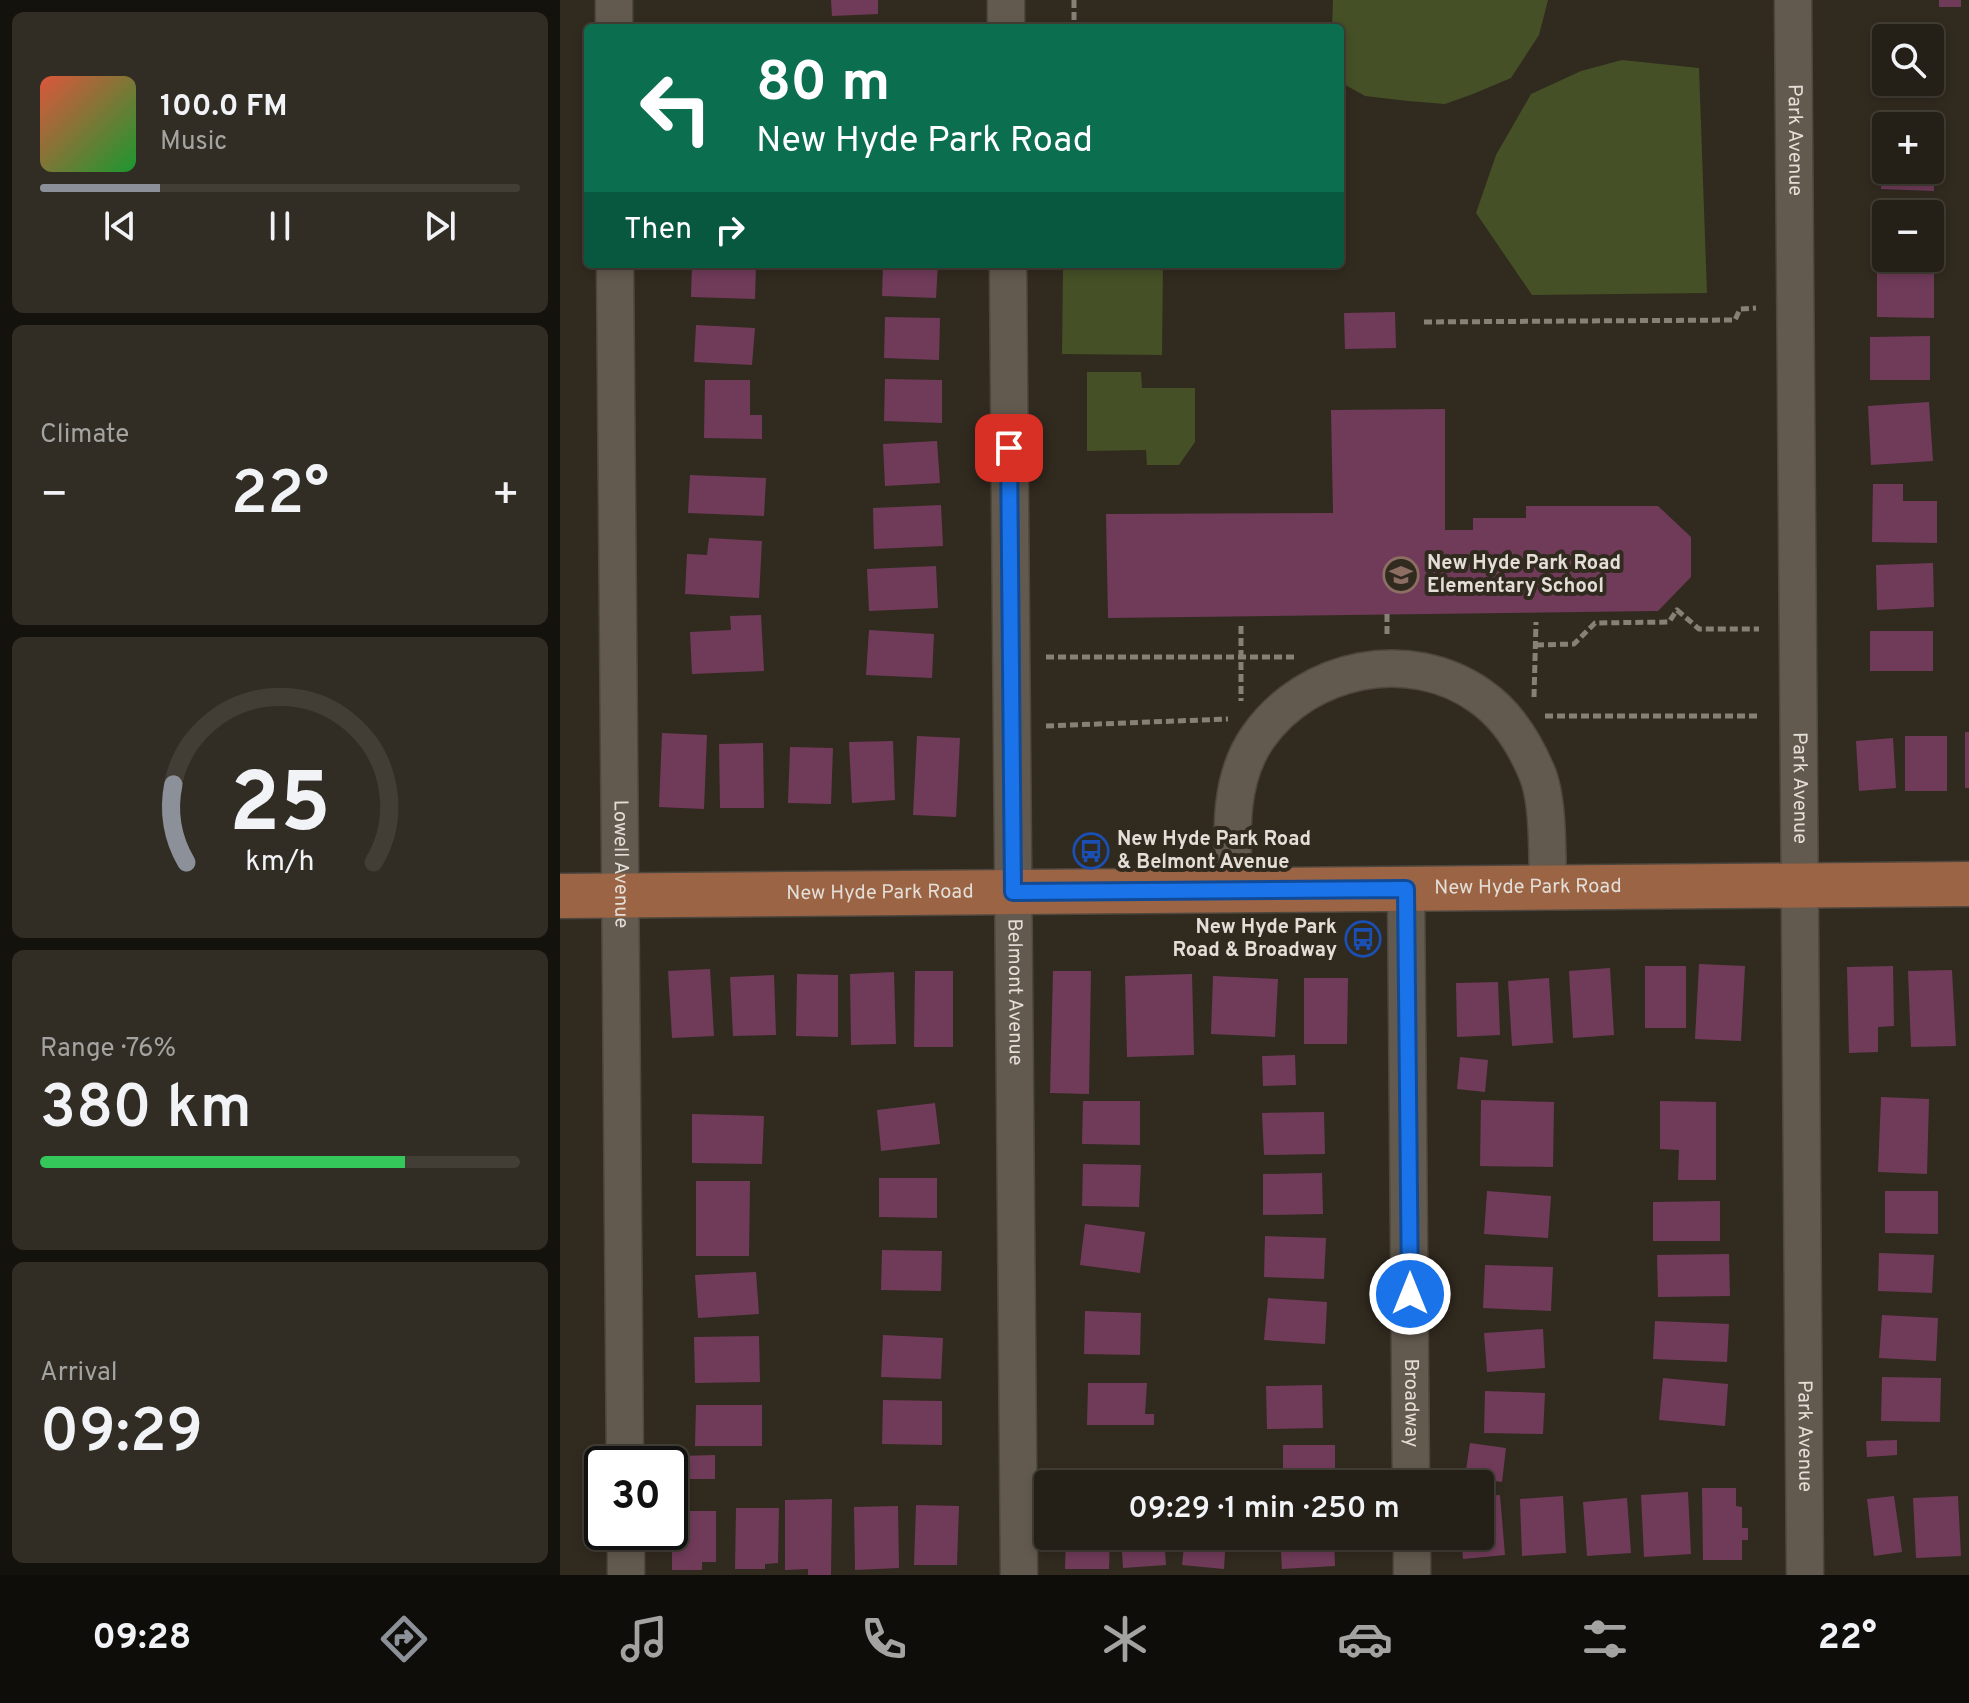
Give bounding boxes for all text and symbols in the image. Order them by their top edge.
map controls [1872,24,1944,272]
button: search [1872,24,1944,96]
text: 80 m [756,50,890,120]
icon: left [624,56,728,160]
street label: Park Avenue [1781,84,1807,196]
text: 100.0 FM [160,89,288,126]
button: + [1872,112,1944,184]
text: New Hyde Park Road [756,119,1093,165]
text: Music [160,126,227,159]
button: − [1872,200,1944,272]
icon: previous [98,204,142,248]
icon: pause [258,204,302,248]
icon: next [418,204,462,248]
icon: right [708,208,752,252]
text: Then [624,212,692,249]
pin [975,414,1043,482]
text: Climate [40,419,129,452]
icon: arrive [987,426,1031,470]
text: 22° [231,459,329,535]
text: − [40,469,68,525]
text: + [492,469,520,525]
place label: New Hyde Park Road Elementary School [1427,551,1621,600]
school or university icon: New Hyde Park Road Elementary School [1382,556,1420,594]
street label: Park Avenue [1786,732,1812,844]
text: 25 [229,756,331,861]
street label: Lowell Avenue [606,800,634,928]
place label: New Hyde Park Road & Belmont Avenue [1117,827,1311,876]
bus stop icon: New Hyde Park Road & Belmont Avenue [1072,832,1110,870]
text: km/h [245,846,315,882]
street label: New Hyde Park Road [1434,874,1622,902]
street label: New Hyde Park Road [786,879,974,907]
place label: New Hyde Park Road & Broadway [1173,915,1337,964]
street label: Belmont Avenue [1000,918,1028,1066]
bus stop icon: New Hyde Park Road & Broadway [1344,920,1382,958]
text: Range · 76% [40,1033,176,1066]
text: 380 km [40,1073,252,1149]
position arrow [1368,1252,1452,1336]
text: Arrival [40,1357,118,1390]
street label: Broadway [1397,1358,1424,1448]
street label: Park Avenue [1791,1380,1817,1492]
text: 09:29 [40,1397,203,1473]
speed limit sign: 30 [584,1446,688,1550]
text: 09:29 · 1 min · 250 m [1128,1491,1400,1528]
icon: directions [376,1611,432,1667]
icon: music [616,1611,672,1667]
icon: phone [856,1611,912,1667]
icon: climate [1097,1611,1153,1667]
icon: car [1337,1611,1393,1667]
icon: filters [1577,1611,1633,1667]
text: 09:28 [92,1616,191,1662]
text: 22° [1818,1616,1877,1662]

